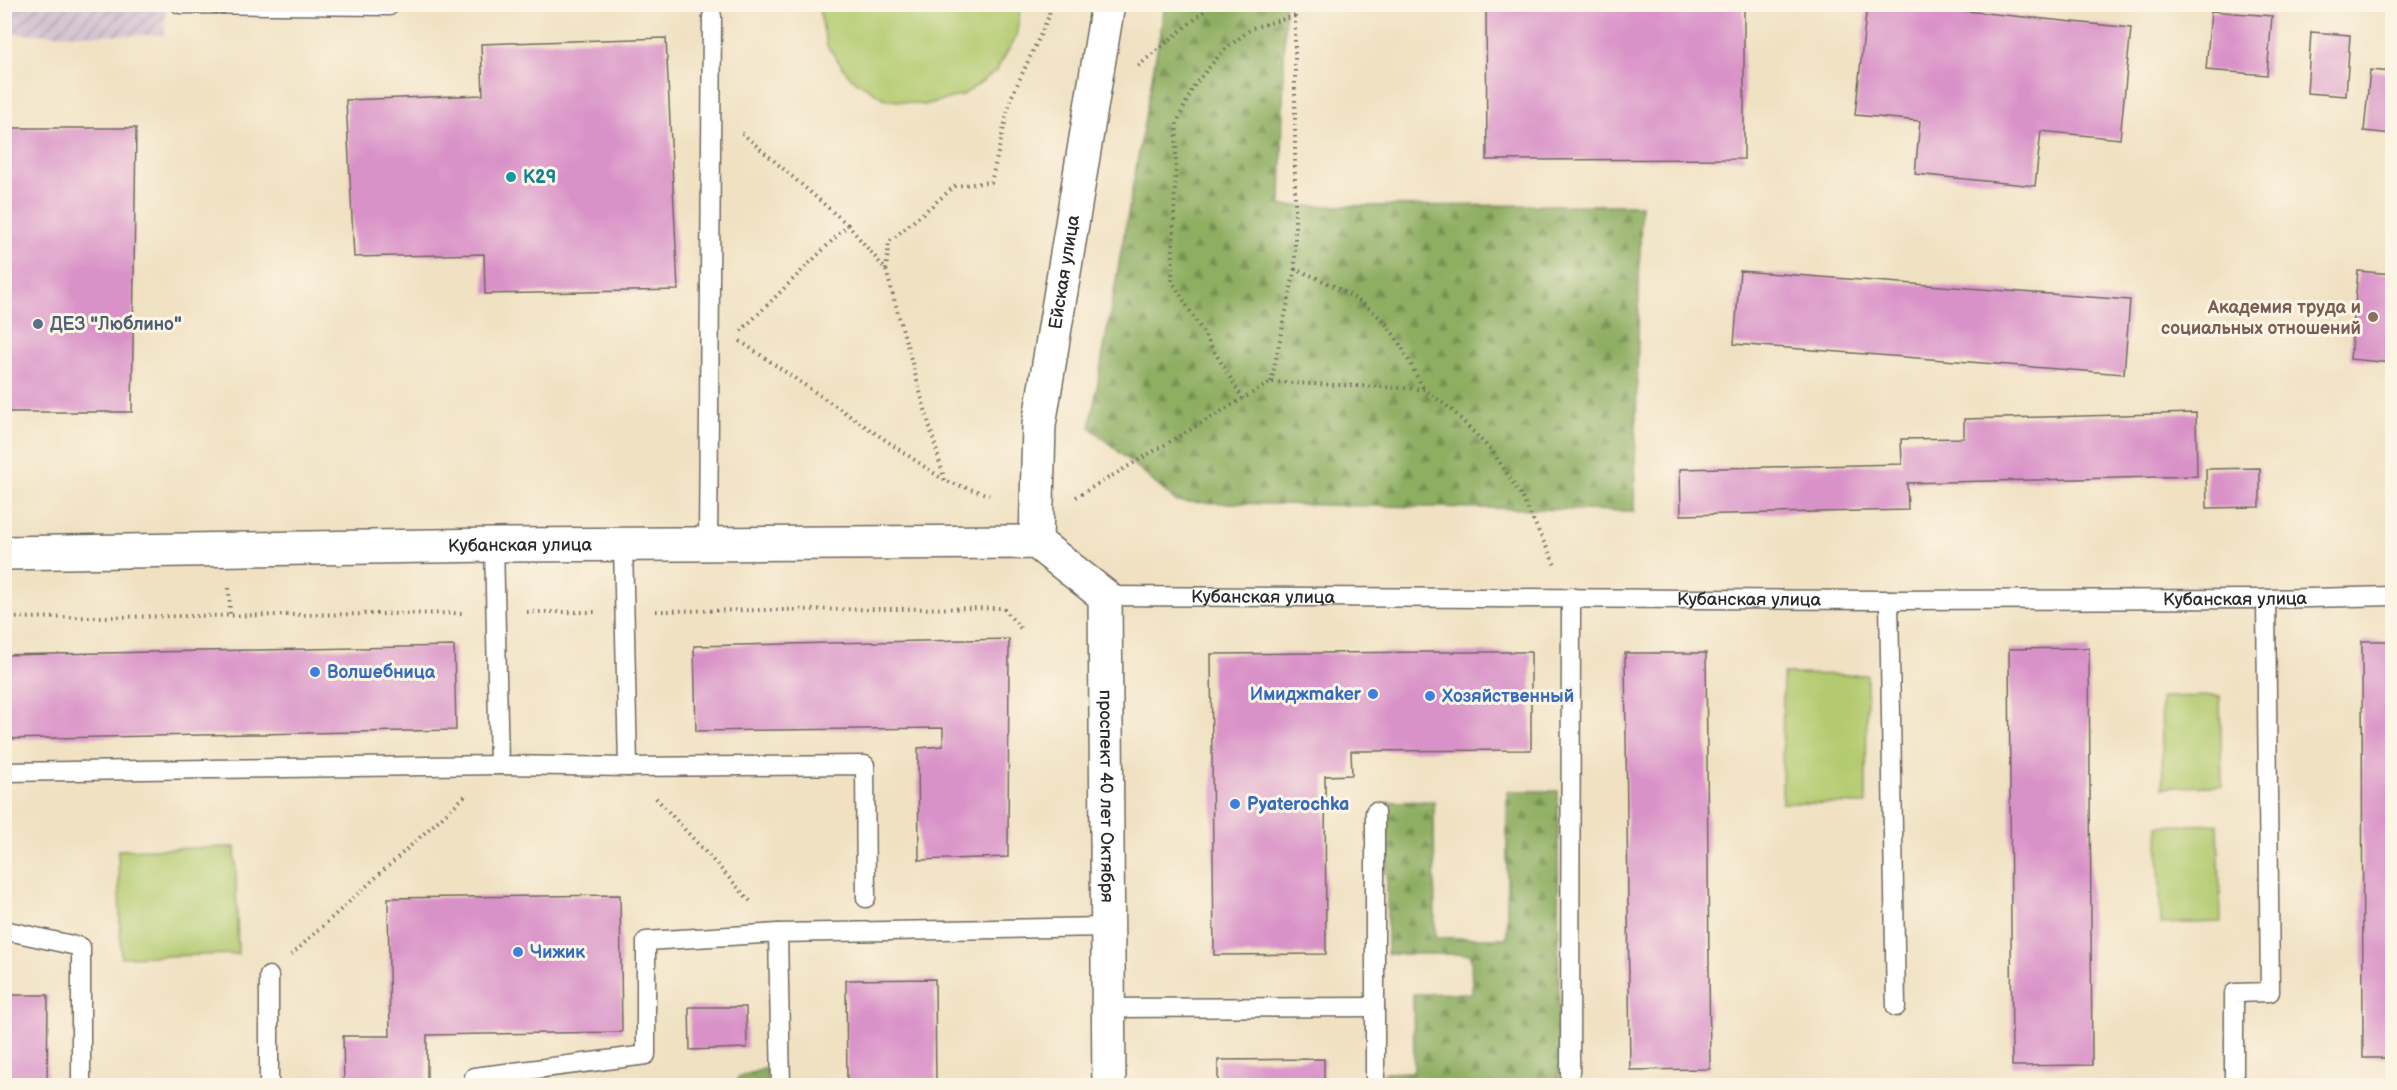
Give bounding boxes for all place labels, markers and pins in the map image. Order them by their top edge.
place label: К29 [523,167,556,188]
marker: К29 [504,170,518,184]
place label: Академия труда и социальных отношений [2161,297,2361,339]
marker: Академия труда и социальных отношений [2366,310,2380,324]
place label: ДЕЗ "Люблино" [50,314,182,335]
marker: ДЕЗ "Люблино" [31,317,45,331]
place label: Волшебница [327,662,436,683]
marker: Волшебница [308,665,322,679]
place label: Имиджmaker [1250,684,1362,705]
place label: Хозяйственный [1441,686,1574,707]
marker: Имиджmaker [1366,687,1380,701]
marker: Хозяйственный [1423,689,1437,703]
place label: Pyaterochka [1247,794,1349,815]
marker: Pyaterochka [1228,797,1242,811]
place label: Чижик [530,942,585,963]
marker: Чижик [511,945,525,959]

